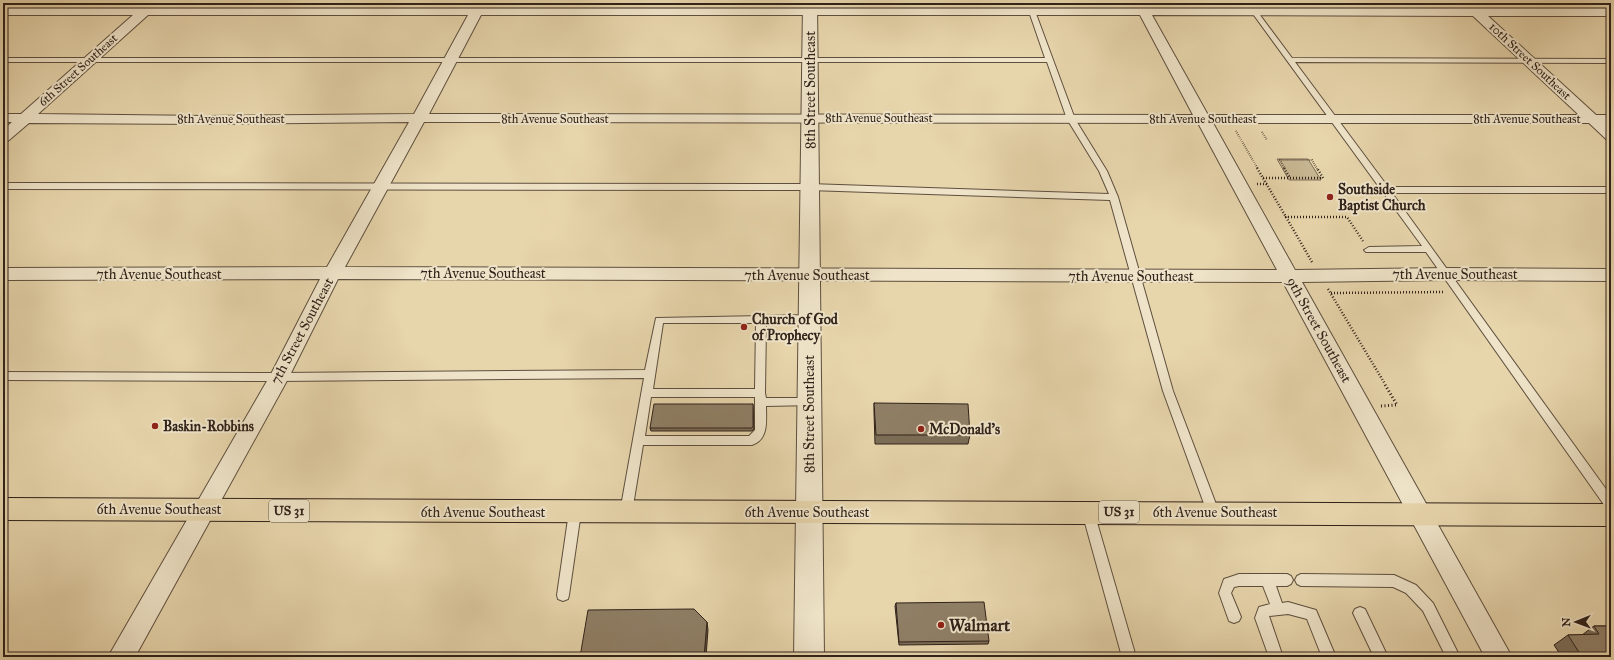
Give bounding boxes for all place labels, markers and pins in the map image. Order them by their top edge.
place label: Southside Baptist Church [1338,181,1426,215]
marker: Southside Baptist Church [1325,192,1335,202]
place label: Church of God of Prophecy [752,311,839,345]
marker: Church of God of Prophecy [739,322,749,332]
place label: Baskin-Robbins [163,418,254,435]
marker: Baskin-Robbins [150,421,160,431]
place label: McDonald's [929,421,1000,438]
marker: McDonald's [916,424,926,434]
place label: Walmart [949,615,1011,636]
marker: Walmart [936,620,946,630]

